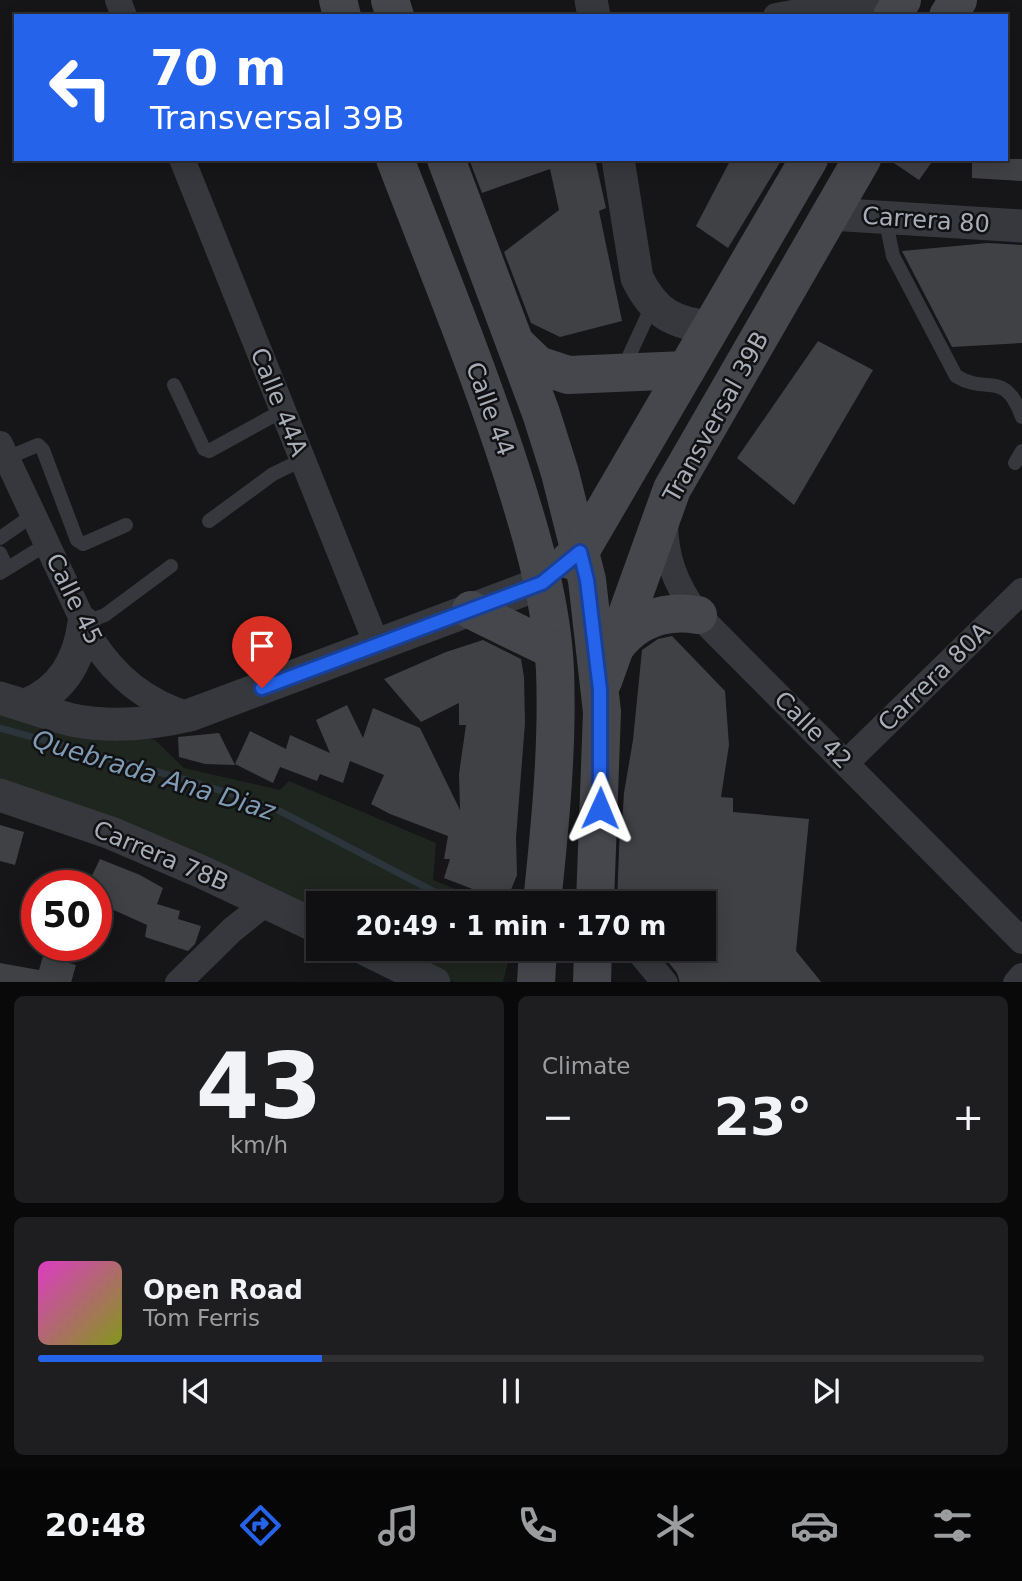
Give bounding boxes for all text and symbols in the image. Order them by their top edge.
text: 70 m [150,40,286,97]
icon: left [35,42,126,133]
text: Transversal 39B [150,99,404,137]
street label: Carrera 80 [861,202,991,238]
street label: Transversal 39B [657,327,774,508]
street label: Calle 44A [245,344,314,461]
street label: Calle 44 [460,358,520,460]
street label: Calle 45 [40,549,108,649]
pin [232,616,292,688]
street label: Carrera 80A [872,616,996,737]
icon: arrive [243,627,281,665]
street label: Calle 42 [769,686,857,774]
water label: Quebrada Ana Diaz [29,724,280,827]
position arrow [563,771,637,845]
street label: Carrera 78B [89,815,233,897]
speed limit sign: 50 [21,870,112,961]
text: 20:49 · 1 min · 170 m [356,911,666,941]
text: 43 [196,1034,322,1139]
text: Climate [542,1053,631,1079]
text: 23° [714,1087,812,1147]
text: − [542,1095,574,1139]
text: + [952,1095,984,1139]
text: km/h [230,1132,288,1158]
text: Open Road [143,1275,303,1305]
text: Tom Ferris [143,1305,260,1331]
icon: previous [177,1372,215,1410]
icon: pause [492,1372,530,1410]
icon: next [807,1372,845,1410]
icon: directions [236,1501,285,1550]
icon: music [374,1501,423,1550]
icon: phone [513,1501,562,1550]
icon: climate [651,1501,700,1550]
icon: car [790,1501,839,1550]
icon: filters [928,1501,977,1550]
text: 20:48 [45,1506,147,1544]

